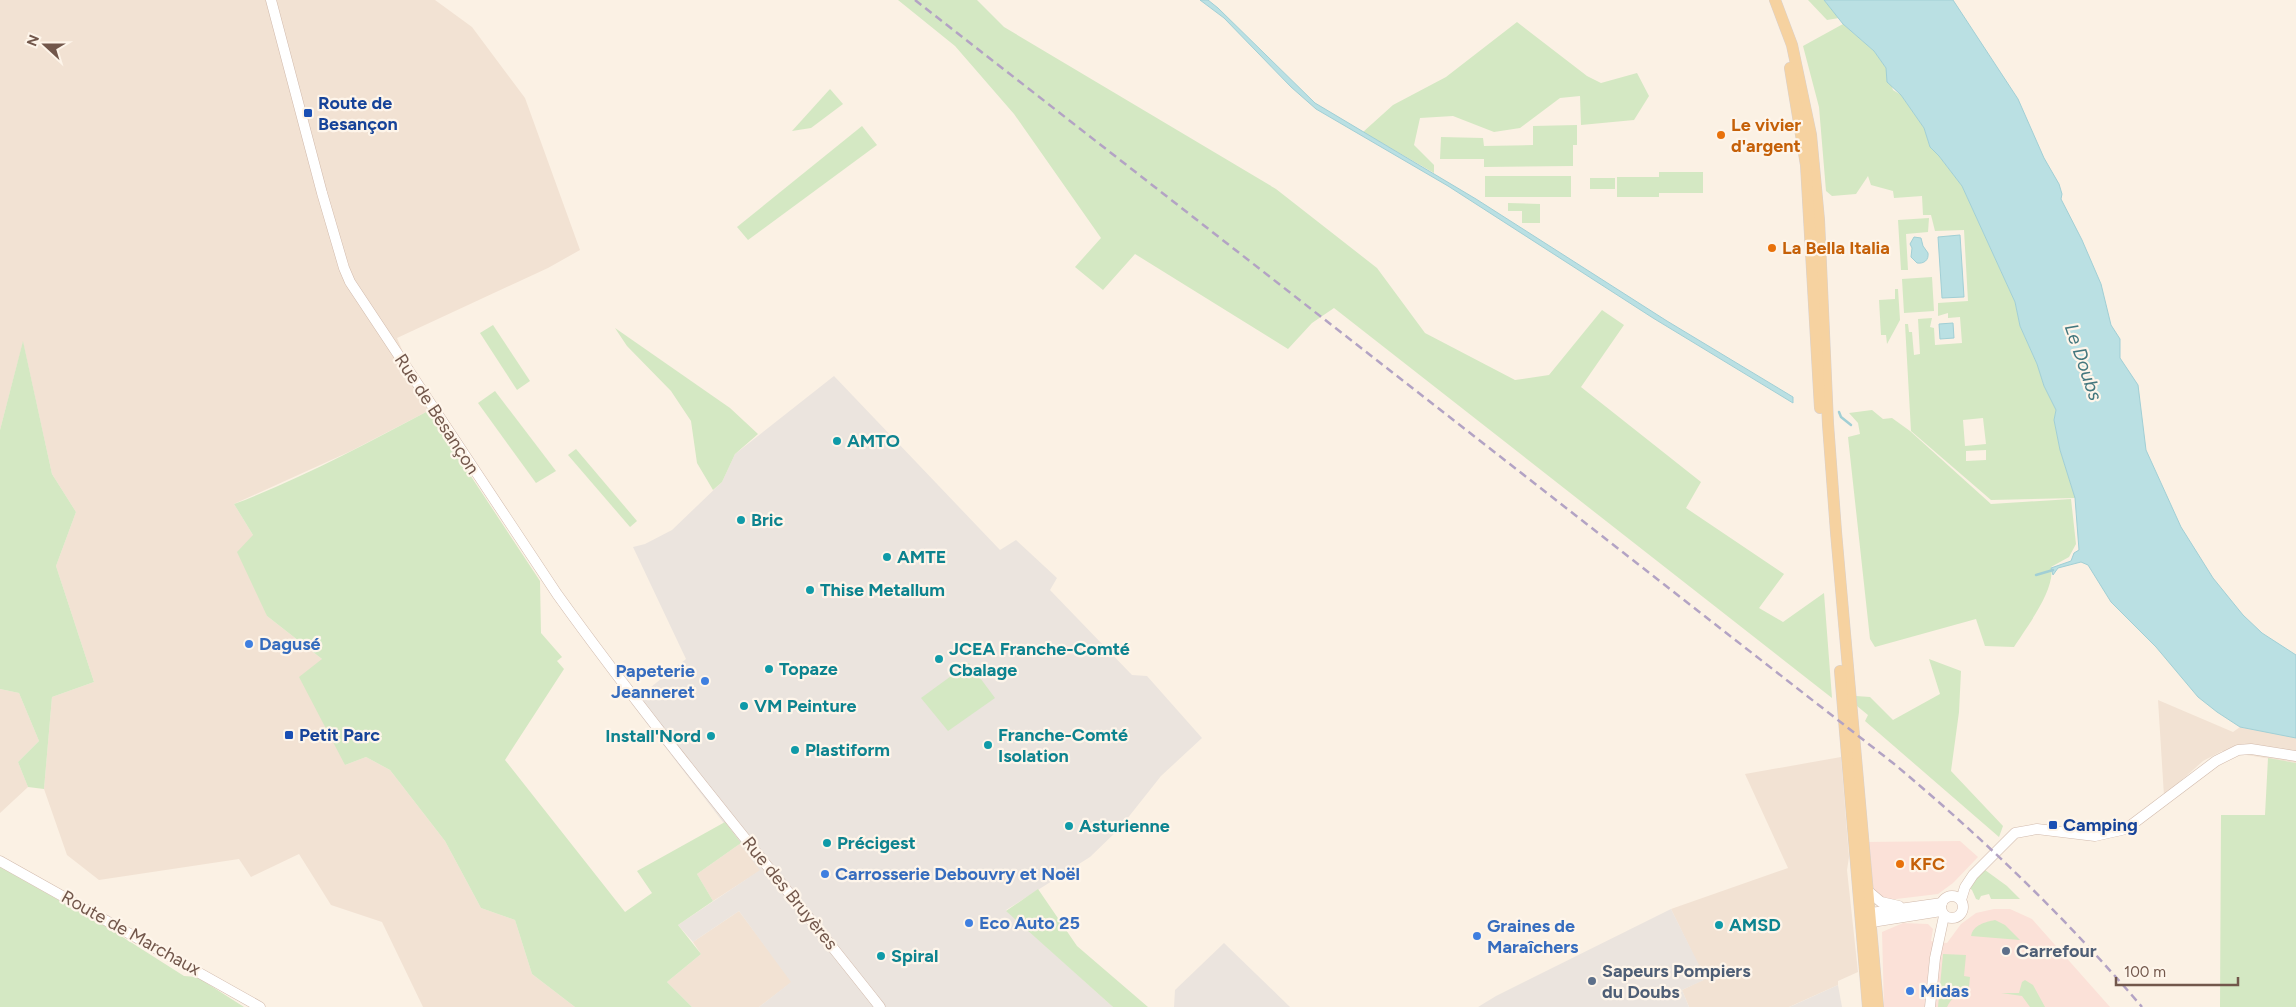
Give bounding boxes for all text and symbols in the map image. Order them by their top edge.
north arrow [20,20,70,70]
text: N [23,32,43,49]
place label: Route de Besançon [318,92,398,135]
marker: Route de Besançon [302,107,314,119]
place label: Le vivier d'argent [1731,114,1801,157]
marker: Le vivier d'argent [1715,129,1727,141]
place label: La Bella Italia [1782,237,1890,259]
marker: La Bella Italia [1766,242,1778,254]
water label: Le Doubs [2060,321,2107,404]
street label: Rue de Besançon [390,350,484,478]
place label: AMTO [847,430,900,452]
marker: AMTO [831,435,843,447]
place label: Bric [751,509,784,531]
marker: Bric [735,514,747,526]
place label: AMTE [897,546,946,568]
marker: AMTE [881,551,893,563]
place label: Thise Metallum [820,579,945,601]
marker: Thise Metallum [804,584,816,596]
place label: Dagusé [259,633,321,655]
marker: Dagusé [243,638,255,650]
place label: JCEA Franche-Comté Cbalage [949,638,1130,681]
marker: JCEA Franche-Comté Cbalage [933,653,945,665]
place label: Topaze [779,658,838,680]
place label: Papeterie Jeanneret [611,660,695,703]
marker: Topaze [763,663,775,675]
marker: Papeterie Jeanneret [699,675,711,687]
place label: VM Peinture [754,695,857,717]
marker: VM Peinture [738,700,750,712]
place label: Petit Parc [299,724,380,746]
place label: Franche-Comté Isolation [998,724,1128,767]
place label: Install'Nord [605,725,701,747]
marker: Petit Parc [283,729,295,741]
marker: Install'Nord [705,730,717,742]
place label: Plastiform [805,739,890,761]
marker: Franche-Comté Isolation [982,739,994,751]
marker: Plastiform [789,744,801,756]
place label: Camping [2063,814,2138,836]
place label: Asturienne [1079,815,1170,837]
marker: Camping [2047,819,2059,831]
marker: Asturienne [1063,820,1075,832]
street label: Rue des Bruyères [738,832,842,954]
place label: Précigest [837,832,916,854]
marker: Précigest [821,837,833,849]
place label: KFC [1910,853,1945,875]
marker: KFC [1894,858,1906,870]
place label: Carrosserie Debouvry et Noël [835,863,1080,885]
marker: Carrosserie Debouvry et Noël [819,868,831,880]
street label: Route de Marchaux [58,886,205,981]
place label: Eco Auto 25 [979,912,1080,934]
place label: AMSD [1729,914,1781,936]
place label: Graines de Maraîchers [1487,915,1579,958]
marker: Eco Auto 25 [963,917,975,929]
marker: AMSD [1713,919,1725,931]
marker: Graines de Maraîchers [1471,930,1483,942]
place label: Carrefour [2016,940,2097,962]
place label: Spiral [891,945,938,967]
marker: Carrefour [2000,945,2012,957]
marker: Spiral [875,950,887,962]
scale bar [2116,954,2238,986]
place label: Sapeurs Pompiers du Doubs [1602,960,1751,1003]
text: 100 m [2124,963,2166,981]
marker: Sapeurs Pompiers du Doubs [1586,975,1598,987]
place label: Midas [1920,980,1969,1002]
marker: Midas [1904,985,1916,997]

